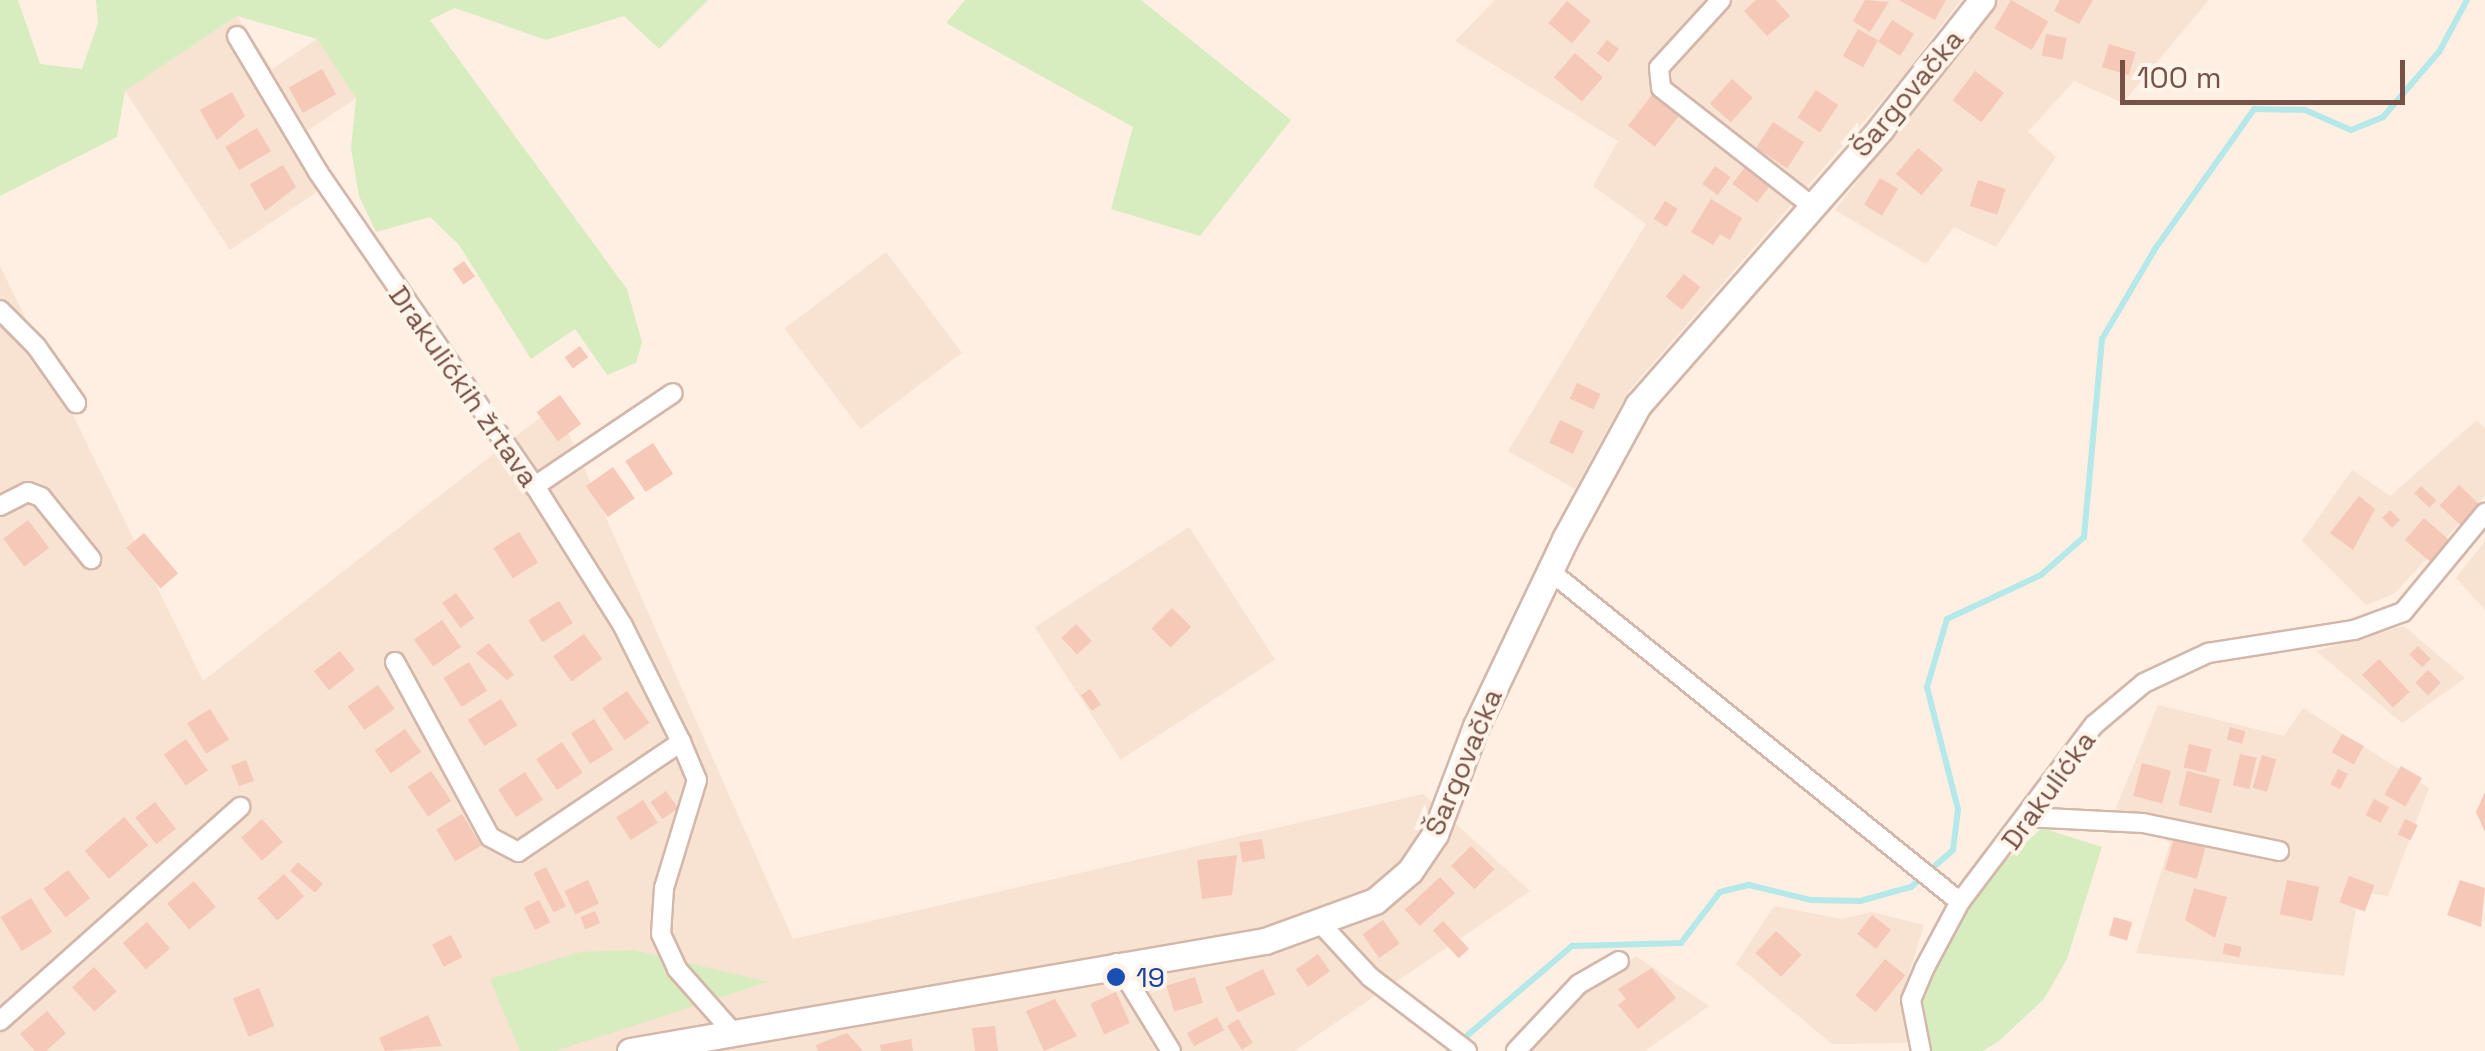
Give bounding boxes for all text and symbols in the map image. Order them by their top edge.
street label: Šargovačka [1844,22,1970,164]
scale bar [2125,40,2410,102]
text: 100 m [2137,58,2222,97]
street label: Drakulićkih žrtava [382,279,546,493]
street label: Šargovačka [1417,684,1509,840]
street label: Drakulićka [1994,724,2102,856]
place label: 19 [1136,960,1165,994]
marker: 19 [1105,966,1127,988]

